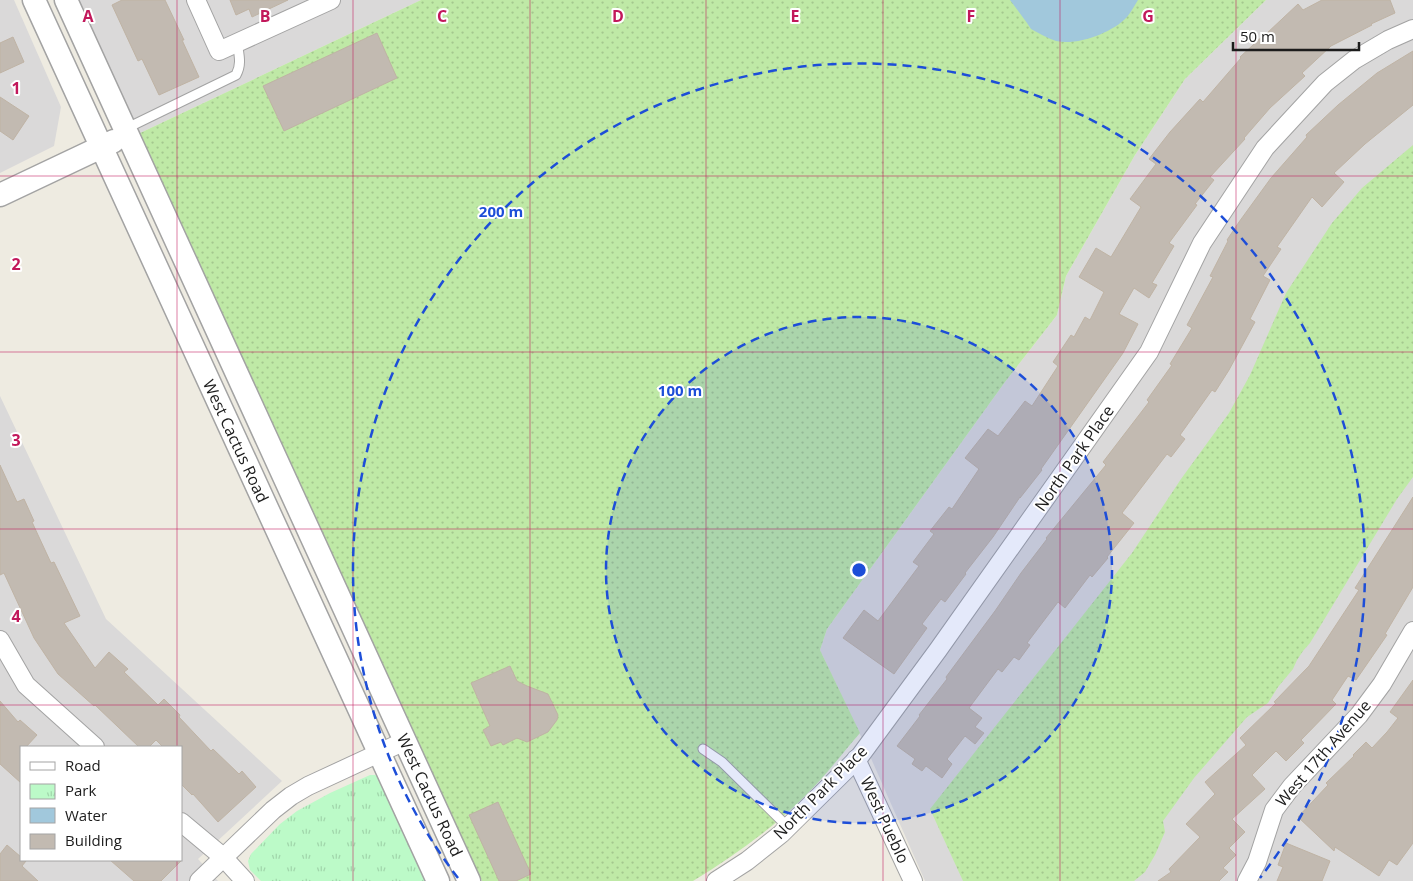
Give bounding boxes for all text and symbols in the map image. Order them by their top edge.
text: A [82,5,94,27]
text: B [260,5,270,27]
text: C [437,5,447,27]
text: D [612,5,624,27]
text: E [791,5,800,27]
text: F [967,5,975,27]
text: G [1142,5,1154,27]
scale bar [1233,20,1359,52]
text: 50 m [1240,26,1275,46]
text: 1 [11,77,21,99]
text: 200 m [479,201,523,221]
text: 2 [11,253,21,275]
street label: West Cactus Road [198,376,274,506]
text: 100 m [658,380,702,400]
street label: North Park Place [1029,401,1119,515]
text: 3 [11,429,21,451]
centre of rings [850,561,868,579]
text: 4 [11,605,21,627]
street label: West 17th Avenue [1270,695,1376,811]
street label: West Cactus Road [392,730,468,860]
street label: North Park Place [768,740,872,844]
legend [20,746,182,861]
text: Road [65,755,101,775]
street label: West Pueblo [855,773,915,867]
text: Park [65,780,96,800]
text: Water [65,805,107,825]
text: Building [65,830,122,850]

